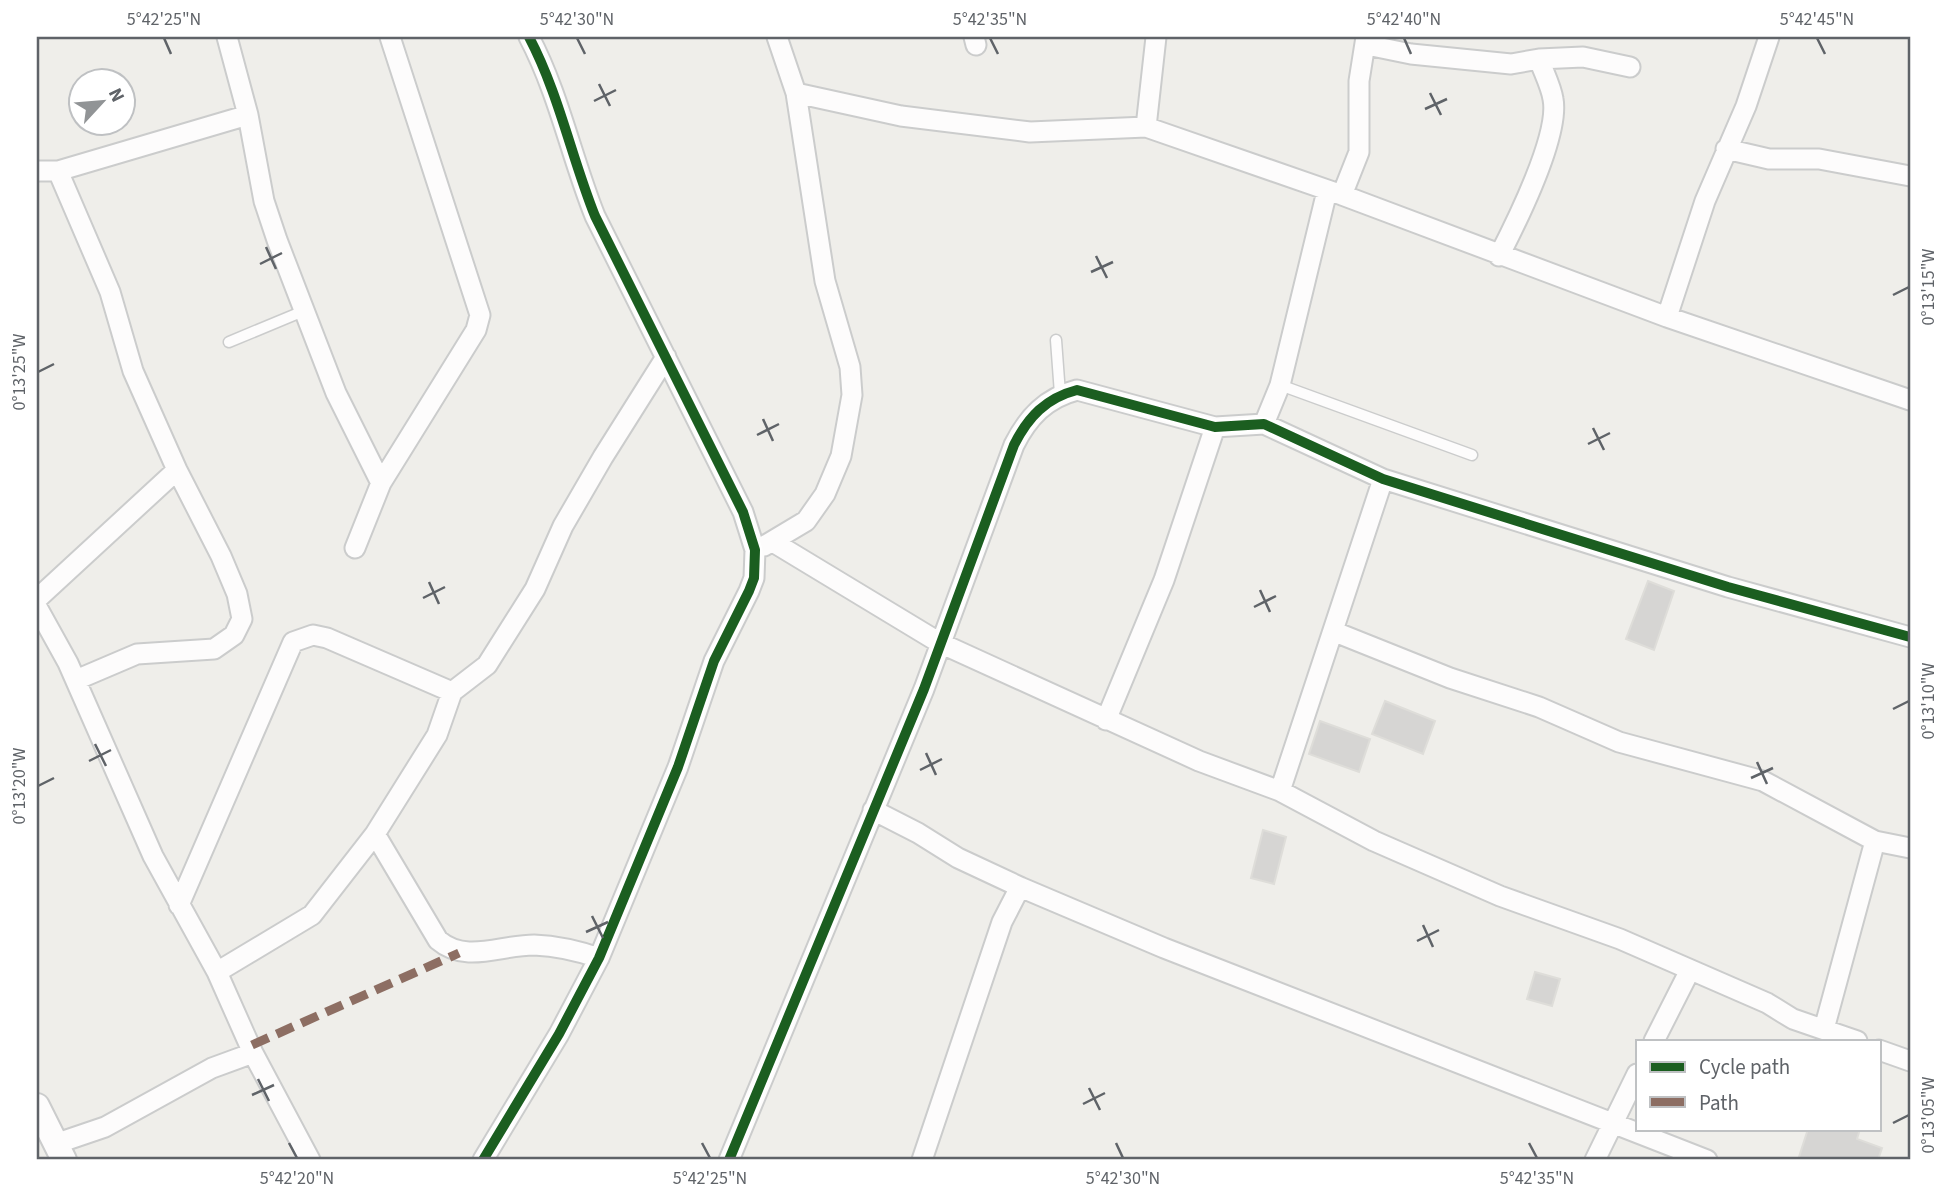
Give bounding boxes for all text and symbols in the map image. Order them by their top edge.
text: 5°42'25"N [127,7,201,32]
text: 5°42'30"N [540,7,614,32]
text: 5°42'35"N [953,7,1027,32]
text: 5°42'40"N [1367,7,1441,32]
text: 5°42'45"N [1780,7,1854,32]
north arrow [66,66,136,136]
text: N [101,84,131,107]
text: 0°13'15"W [1916,249,1941,326]
text: 0°13'25"W [7,334,32,411]
text: 0°13'10"W [1916,663,1941,740]
text: 0°13'20"W [7,748,32,825]
legend [1636,1040,1881,1130]
text: Cycle path [1699,1052,1790,1082]
text: 0°13'05"W [1916,1077,1941,1154]
text: Path [1699,1088,1739,1118]
text: 5°42'20"N [260,1166,334,1191]
text: 5°42'25"N [673,1166,747,1191]
text: 5°42'30"N [1086,1166,1160,1191]
text: 5°42'35"N [1500,1166,1574,1191]

